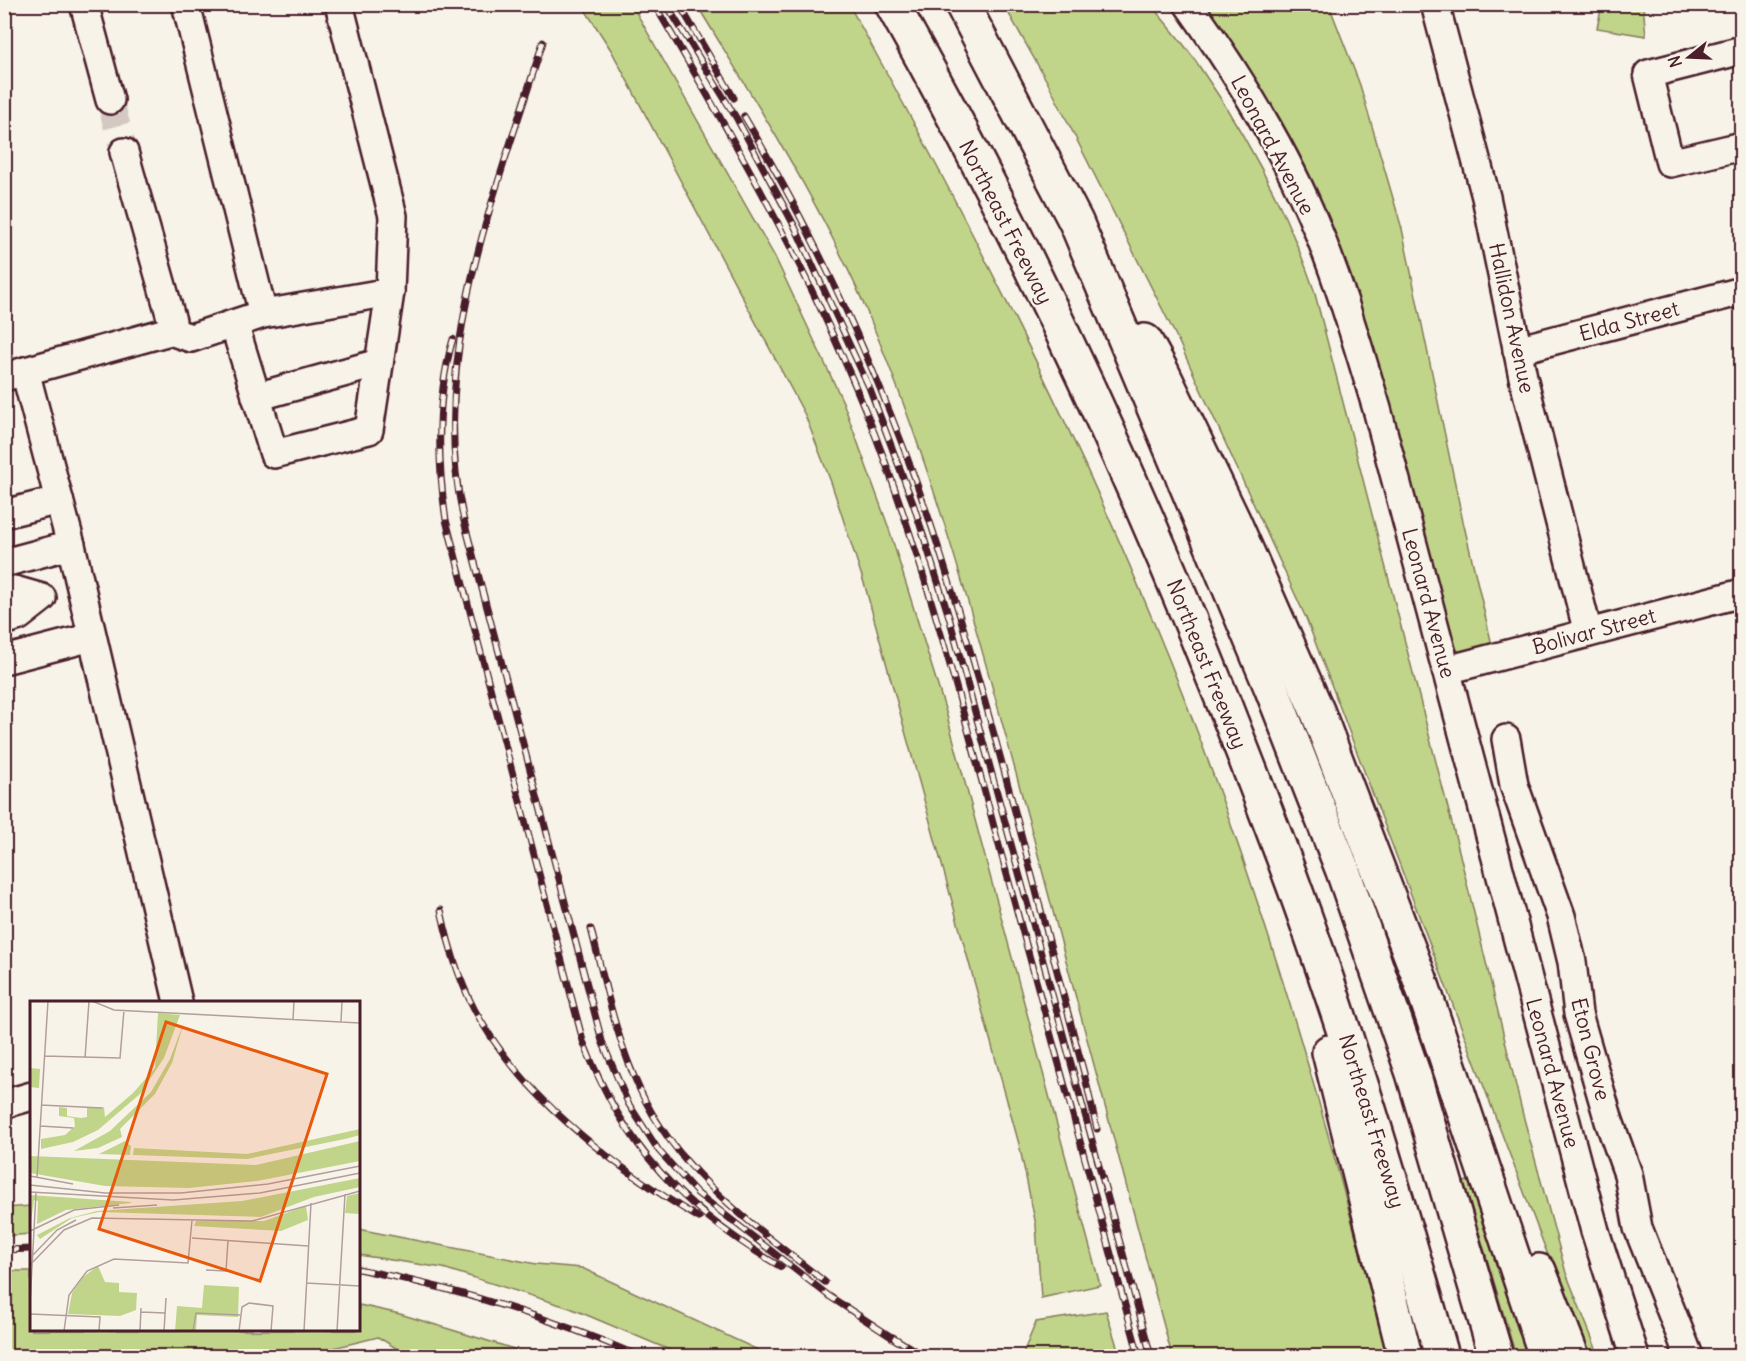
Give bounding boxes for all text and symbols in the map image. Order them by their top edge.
north arrow [1659,27,1719,87]
text: N [1664,53,1686,70]
street label: Leonard Avenue [1225,71,1321,219]
street label: Northeast Freeway [953,135,1059,309]
street label: Hallidon Avenue [1483,240,1541,396]
street label: Elda Street [1576,295,1682,347]
street label: Leonard Avenue [1396,525,1462,681]
street label: Northeast Freeway [1161,575,1253,753]
street label: Bolivar Street [1529,602,1659,660]
street label: Leonard Avenue [1520,995,1586,1151]
street label: Eton Grove [1565,995,1617,1103]
inset map [30,1001,360,1331]
street label: Northeast Freeway [1333,1031,1411,1211]

